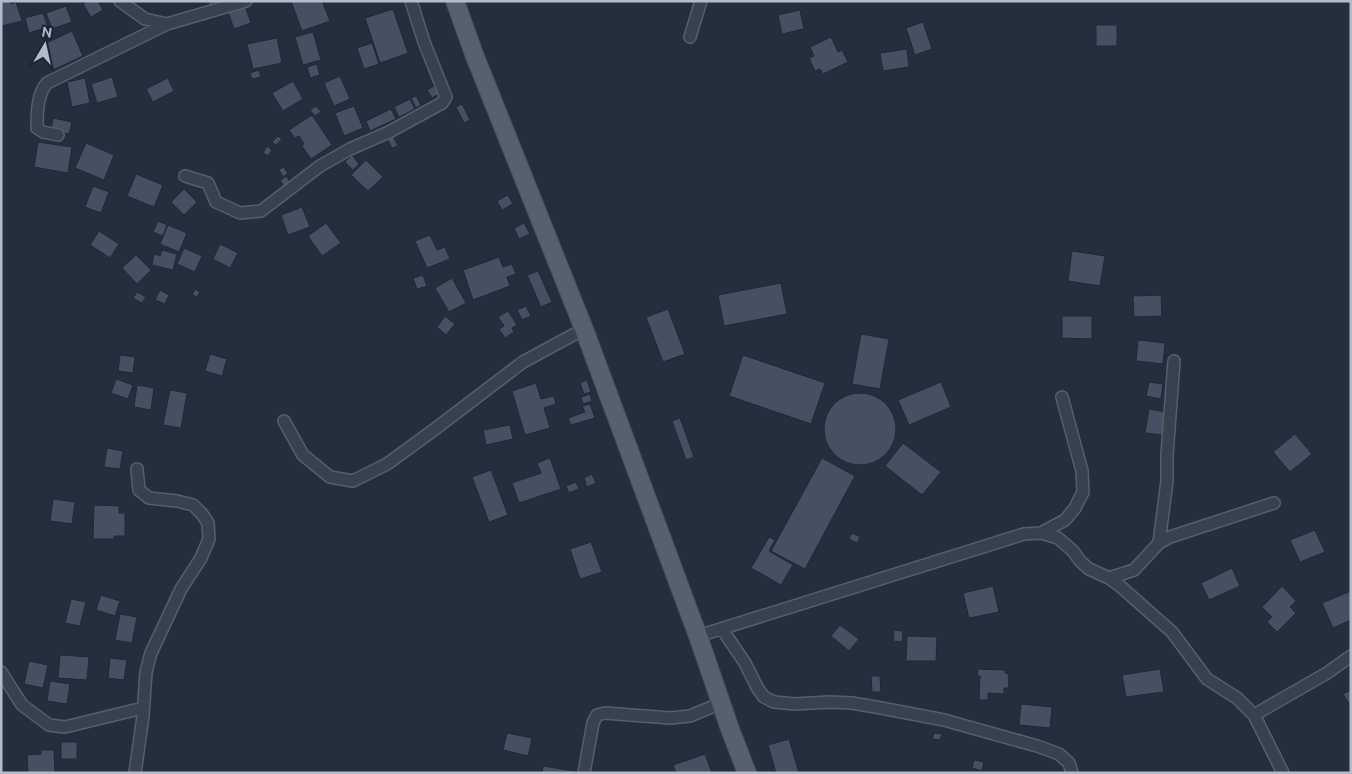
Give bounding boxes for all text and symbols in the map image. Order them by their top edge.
north arrow [20,20,70,70]
text: N [41,23,53,41]

